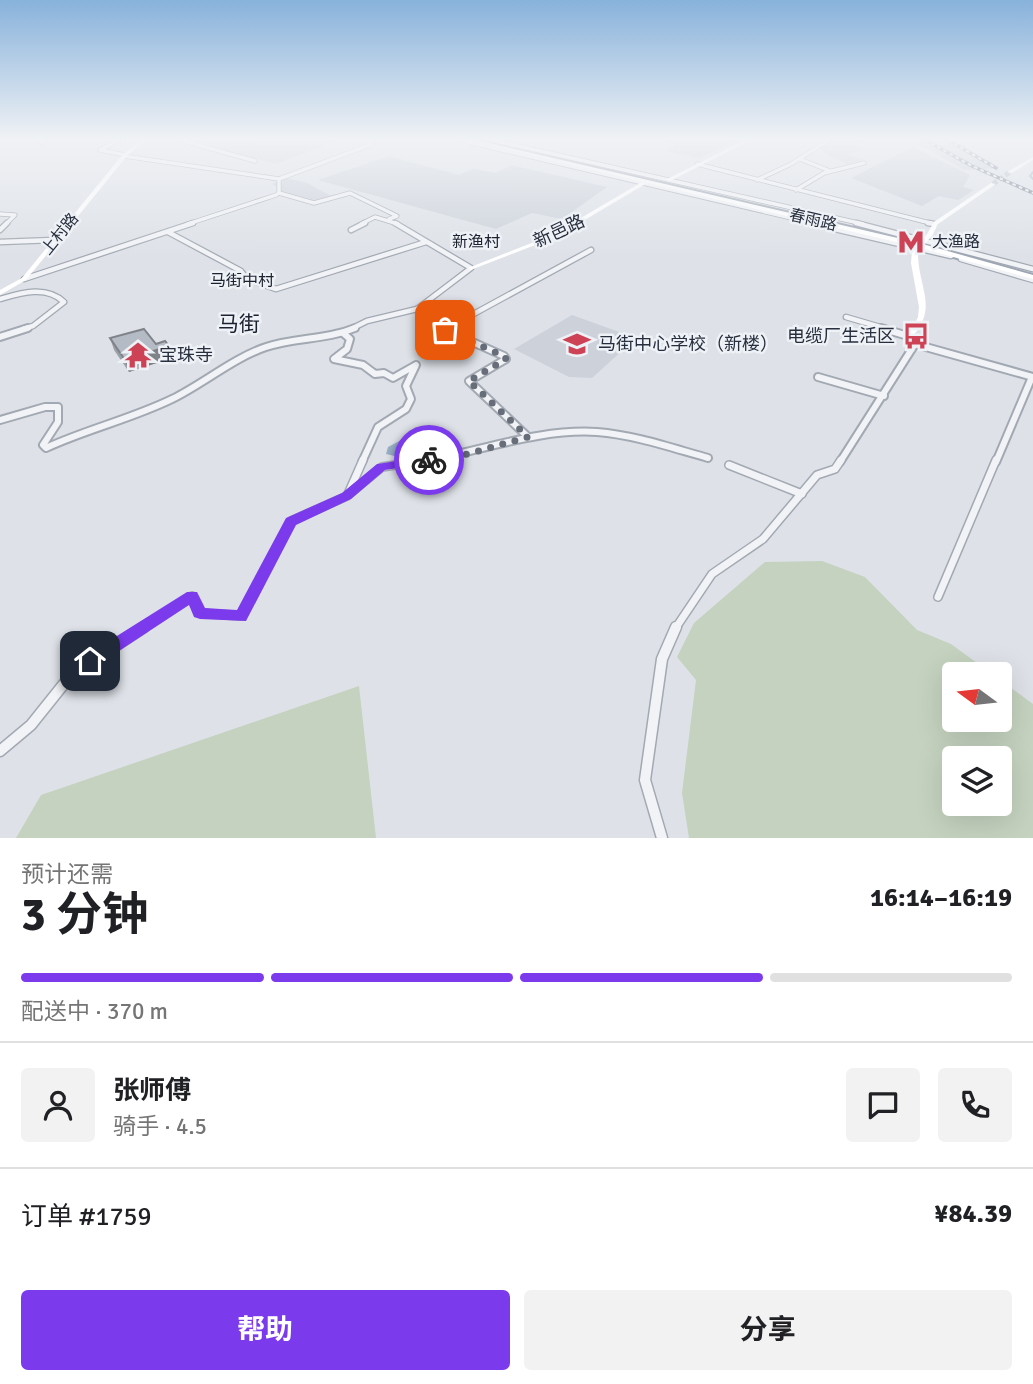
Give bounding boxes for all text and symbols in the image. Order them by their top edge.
street label: 春雨路 [787,205,839,235]
street label: 上村路 [37,209,83,259]
street label: 新邑路 [530,210,588,252]
metro station icon: 大渔路 [896,227,926,257]
district label: 新渔村 [452,232,500,252]
place label: 大渔路 [932,232,980,252]
district label: 马街中村 [210,271,274,291]
pin [415,300,475,360]
district label: 马街 [218,311,260,337]
icon: bag [426,311,464,349]
bus stop icon: 电缆厂生活区 [901,321,931,351]
place label: 电缆厂生活区 [787,325,895,347]
school or university icon: 马街中心学校（新楼） [562,329,592,359]
place label: 马街中心学校（新楼） [598,333,778,355]
temple icon: 宝珠寺 [123,340,153,370]
place label: 宝珠寺 [159,344,213,366]
courier [394,425,464,495]
icon: bike [410,441,448,479]
pin [60,631,120,691]
icon: home [71,642,109,680]
north arrow [942,662,1012,732]
map controls [942,662,1012,816]
button: layers [942,746,1012,816]
text: 预计还需 [21,860,113,889]
text: 16:14–16:19 [870,882,1012,914]
text: 3 分钟 [21,887,148,943]
text: 配送中 · 370 m [21,997,168,1026]
button: person [21,1068,95,1142]
button: chat [846,1068,920,1142]
button: phone [938,1068,1012,1142]
text: 张师傅 [113,1075,191,1107]
text: 骑手 · 4.5 [113,1112,207,1141]
text: ¥84.39 [934,1198,1012,1230]
text: 订单 #1759 [21,1201,152,1233]
button: 帮助 [21,1290,510,1370]
button: 分享 [524,1290,1012,1370]

